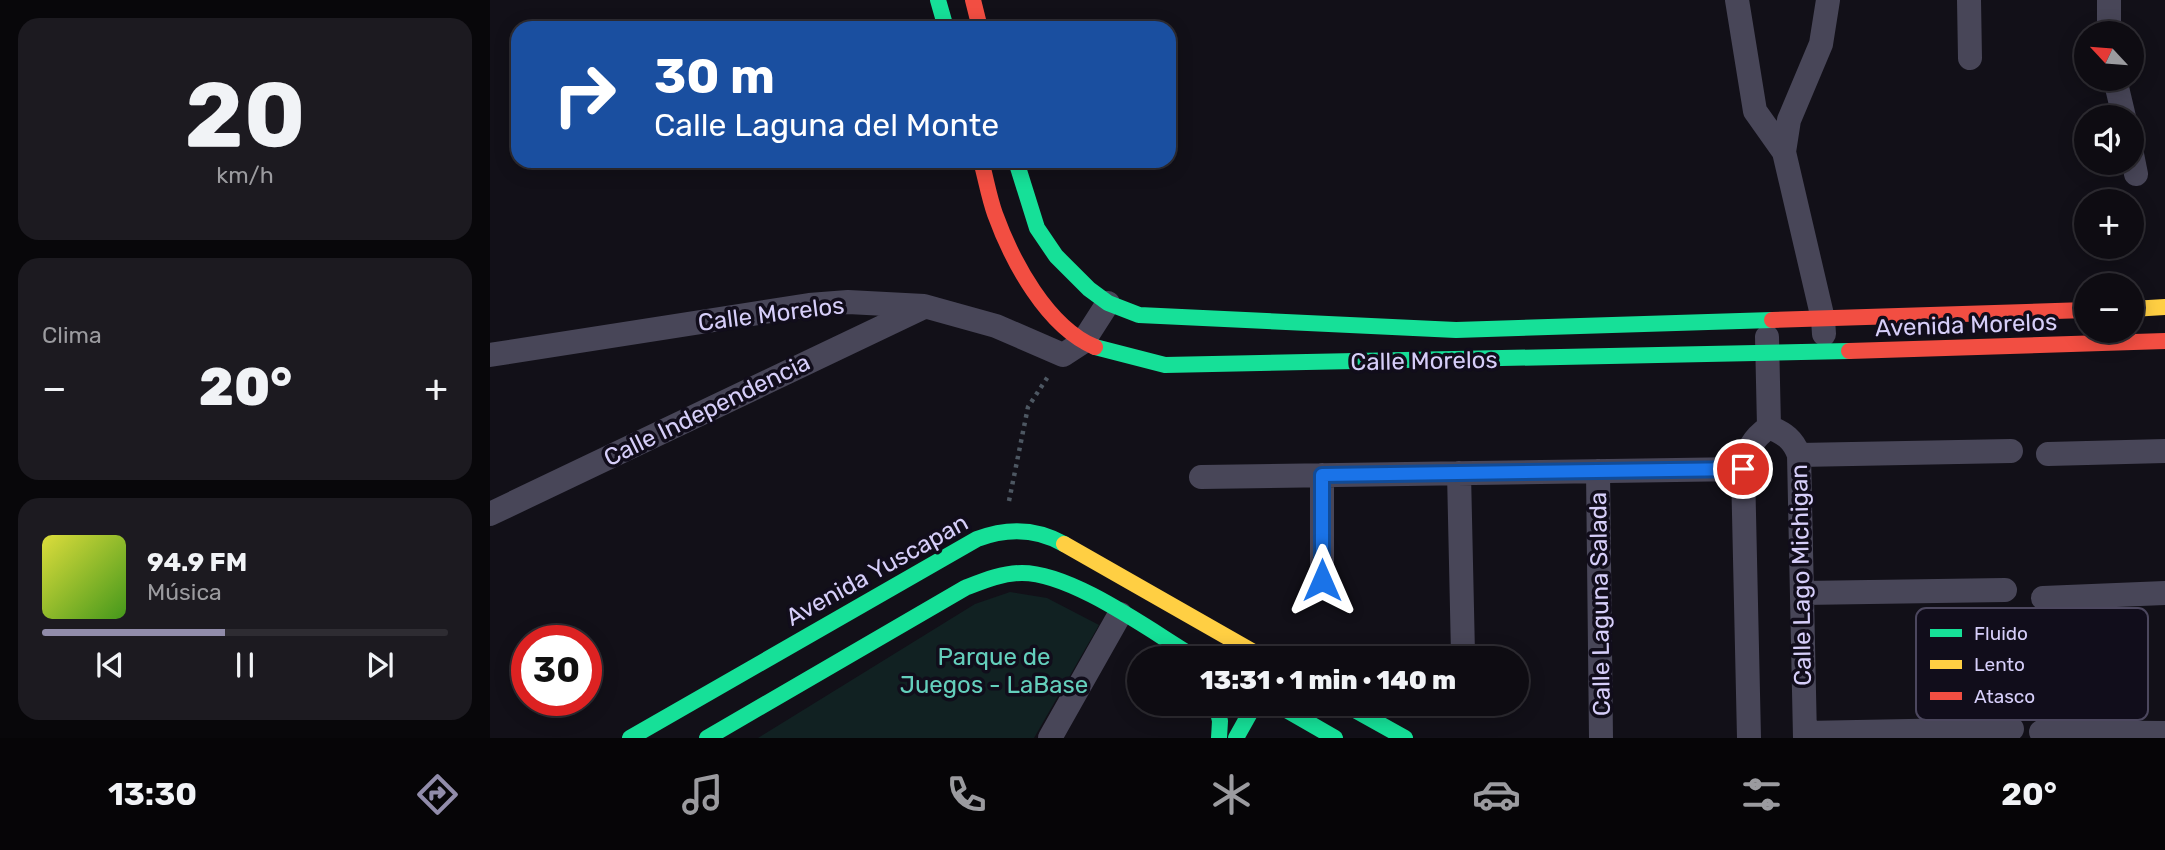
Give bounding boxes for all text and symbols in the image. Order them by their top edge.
north arrow [2074,21,2144,91]
map controls [2074,21,2144,343]
text: 30 m [654,47,775,105]
icon: right [539,49,630,140]
text: 20 [184,61,306,169]
button: sound [2074,105,2144,175]
text: Calle Laguna del Monte [654,106,999,144]
text: km/h [216,161,274,189]
button: + [2074,189,2144,259]
button: − [2074,273,2144,343]
street label: Calle Morelos [696,291,846,337]
street label: Avenida Morelos [1874,308,2058,342]
text: Clima [42,321,102,349]
street label: Calle Morelos [1350,346,1498,376]
street label: Calle Independencia [599,348,815,472]
text: 20° [199,356,292,418]
text: − [42,365,67,411]
text: + [424,365,448,411]
pin [1713,439,1773,499]
icon: arrive [1724,450,1762,488]
street label: Calle Lago Michigan [1785,464,1817,686]
street label: Calle Laguna Salada [1584,492,1616,716]
street label: Avenida Yuscapan [781,508,973,632]
position arrow [1285,543,1359,617]
text: 94.9 FM [147,547,247,578]
text: Música [147,578,222,606]
legend [1916,608,2148,720]
text: Fluido [1974,622,2028,645]
speed limit sign: 30 [511,625,602,716]
park label: Parque de Juegos - LaBase [900,643,1088,699]
icon: previous [91,646,129,684]
icon: pause [226,646,264,684]
icon: next [361,646,399,684]
text: Lento [1974,653,2025,676]
text: 13:31 · 1 min · 140 m [1200,665,1456,696]
text: Atasco [1974,685,2035,708]
icon: directions [413,770,462,819]
icon: music [678,770,727,819]
icon: phone [942,770,991,819]
icon: climate [1207,770,1256,819]
icon: car [1472,770,1521,819]
icon: filters [1737,770,1786,819]
text: 13:30 [108,775,197,813]
text: 20° [2001,775,2057,813]

